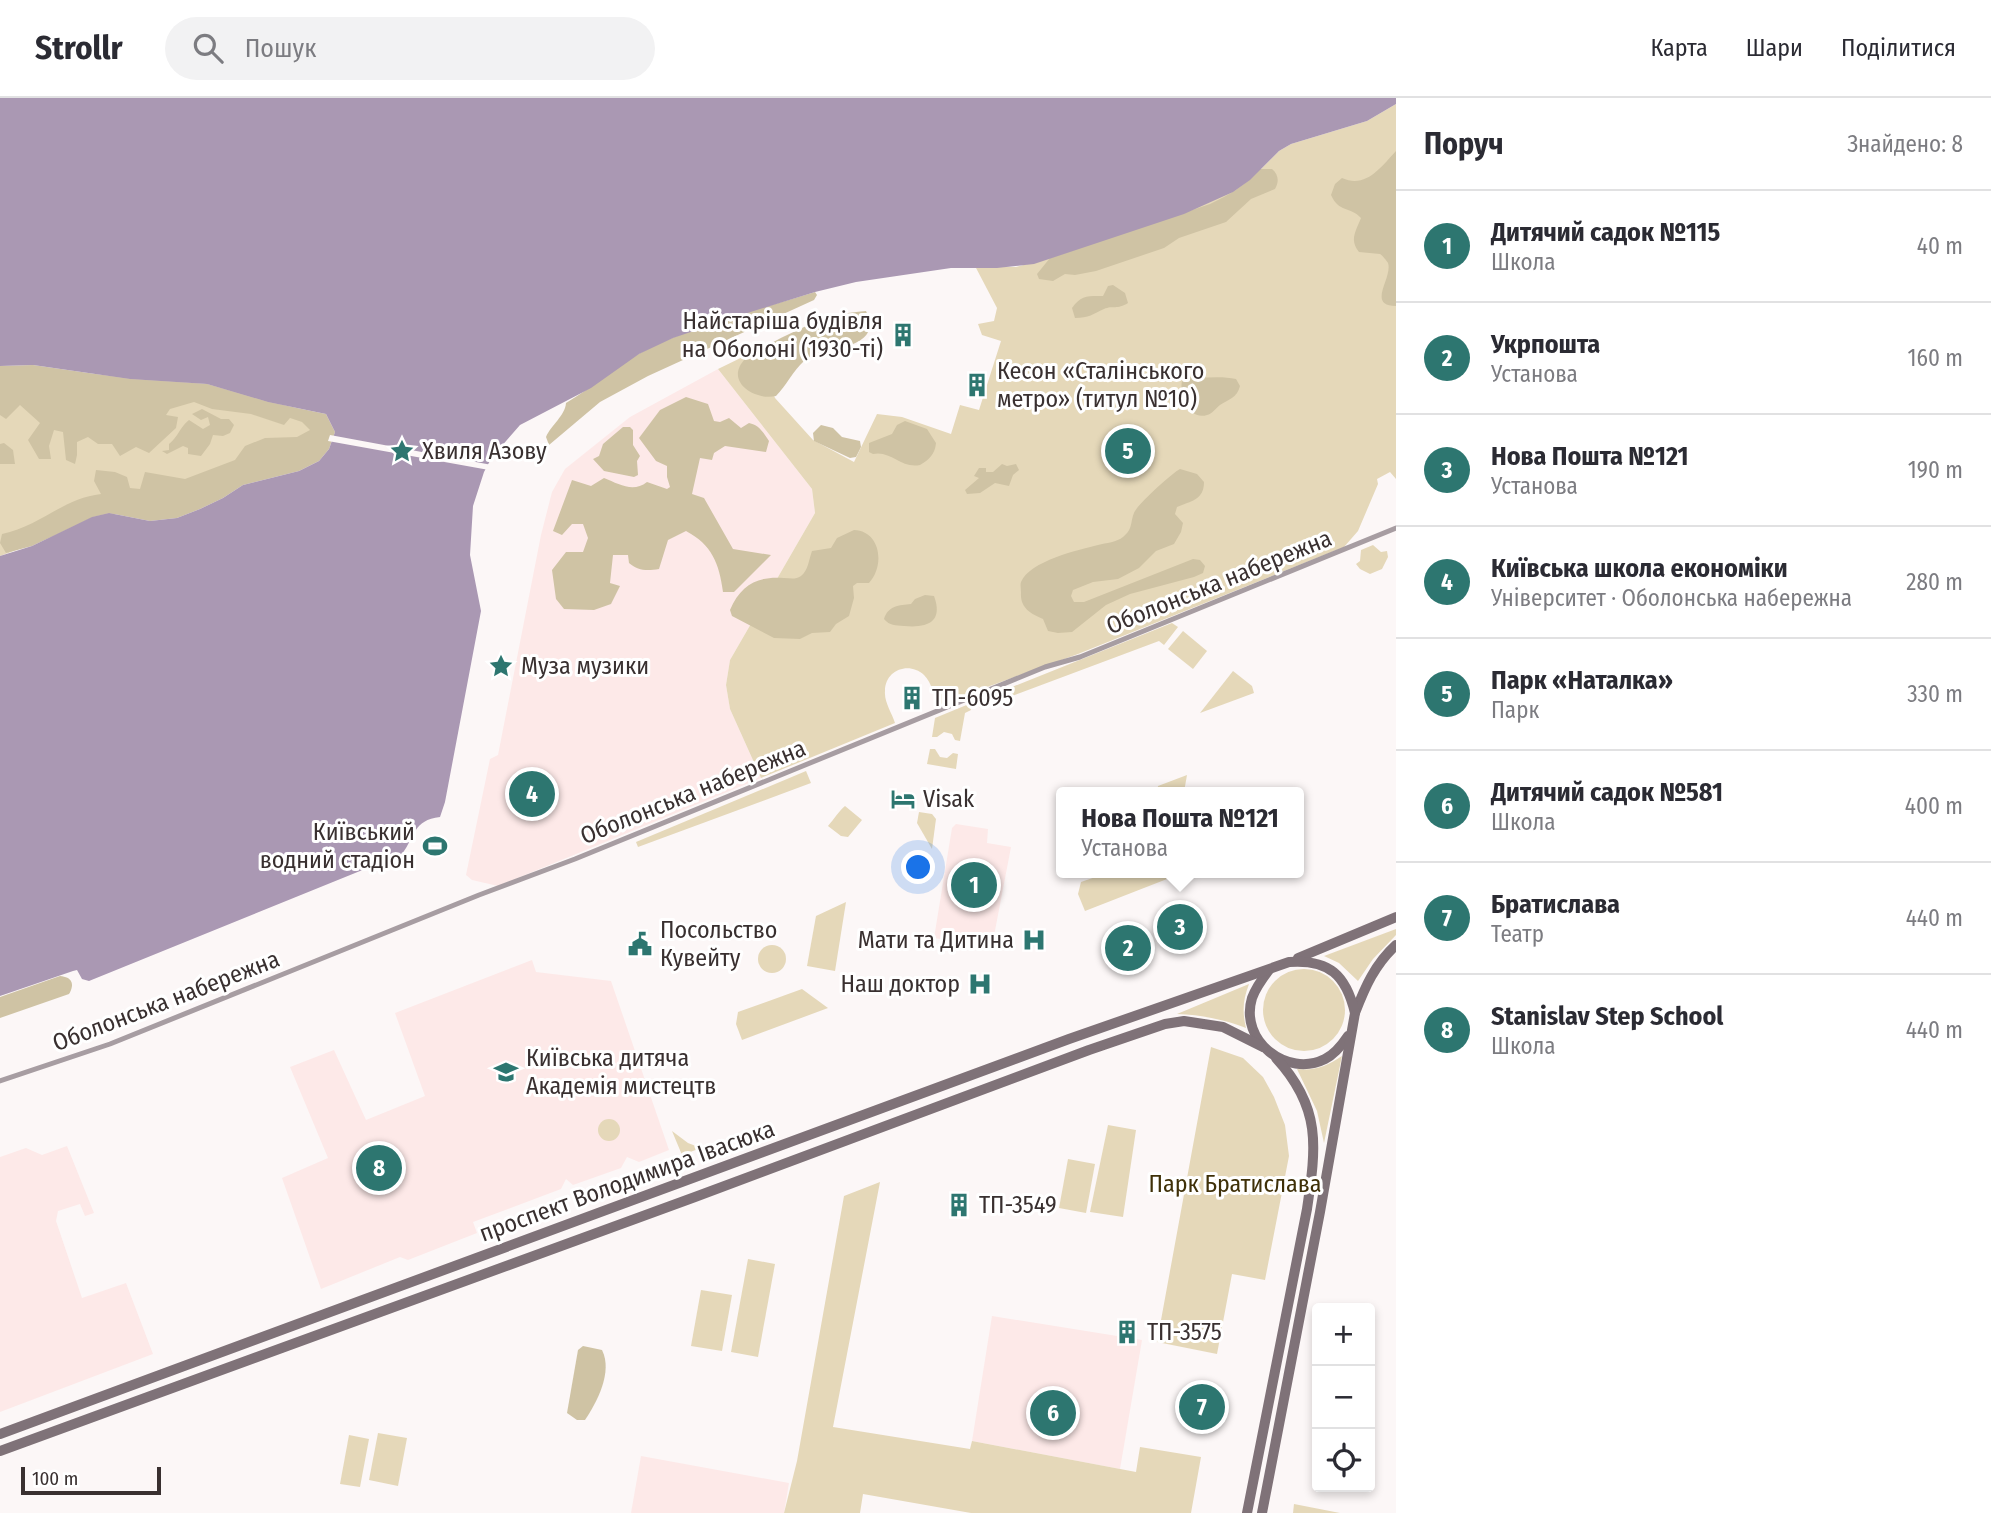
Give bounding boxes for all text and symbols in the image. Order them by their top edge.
search box [165,17,655,80]
text: Strollr [35,28,123,68]
icon: search [189,29,227,67]
text: Пошук [245,33,316,64]
text: Карта [1650,34,1708,62]
text: Шари [1746,34,1803,62]
text: Поділитися [1841,34,1956,62]
text: Поруч [1424,126,1503,162]
text: Знайдено: 8 [1847,130,1963,158]
text: Дитячий садок №115 [1491,217,1720,248]
text: 1 [1442,232,1452,260]
text: 40 m [1917,232,1963,260]
text: Школа [1491,248,1556,276]
place label: Найстаріша будівля на Оболоні (1930-ті) [682,307,883,363]
building icon: Найстаріша будівля на Оболоні (1930-ті) [889,321,917,349]
text: Укрпошта [1491,329,1600,360]
text: 2 [1442,344,1452,372]
text: 160 m [1908,344,1963,372]
place label: Кесон «Сталінського метро» (титул №10) [997,357,1204,413]
text: Установа [1491,360,1578,388]
building icon: Кесон «Сталінського метро» (титул №10) [963,371,991,399]
pin: 5 [1105,425,1151,477]
place icon: Хвиля Азову [388,437,416,465]
place label: Хвиля Азову [422,437,547,465]
text: Нова Пошта №121 [1491,441,1689,472]
text: 3 [1442,456,1452,484]
text: 190 m [1908,456,1963,484]
text: Установа [1491,472,1578,500]
street label: Оболонська набережна [1102,524,1336,640]
text: Київська школа економіки [1491,553,1788,584]
text: 4 [1441,568,1453,596]
text: 280 m [1906,568,1963,596]
text: Університет · Оболонська набережна [1491,584,1852,612]
place icon: Муза музики [487,652,515,680]
place label: Муза музики [521,652,649,680]
text: Парк «Наталка» [1491,665,1673,696]
text: 5 [1441,680,1453,708]
text: 330 m [1907,680,1963,708]
building icon: ТП-6095 [898,684,926,712]
place label: ТП-6095 [932,684,1013,712]
text: Парк [1491,696,1539,724]
street label: Оболонська набережна [576,734,810,850]
pin: 4 [509,768,555,820]
text: Дитячий садок №581 [1491,777,1723,808]
hotel icon: Visak [889,785,917,813]
place label: Visak [923,785,975,813]
popup [1056,787,1304,878]
text: 6 [1441,792,1453,820]
text: 400 m [1905,792,1963,820]
text: Нова Пошта №121 [1081,803,1279,834]
text: Школа [1491,808,1556,836]
place label: Київський водний стадіон [260,818,415,874]
sports icon: Київський водний стадіон [421,832,449,860]
text: Установа [1081,834,1168,862]
your location [901,850,935,884]
pin: 1 [951,859,997,911]
text: Братислава [1491,889,1620,920]
pin: 3 [1157,901,1203,953]
text: 7 [1442,904,1452,932]
text: 440 m [1906,904,1963,932]
place label: Посольство Кувейту [660,916,777,972]
text: Театр [1491,920,1544,948]
pin: 2 [1105,922,1151,974]
place label: Мати та Дитина [858,926,1014,954]
hospital icon: Мати та Дитина [1020,926,1048,954]
public building icon: Посольство Кувейту [626,930,654,958]
street label: Оболонська набережна [49,945,283,1057]
place label: Наш доктор [840,970,960,998]
hospital icon: Наш доктор [966,970,994,998]
text: Stanislav Step School [1491,1001,1723,1032]
text: 8 [1441,1016,1453,1044]
text: 440 m [1906,1016,1963,1044]
text: Школа [1491,1032,1556,1060]
place label: Київська дитяча Академія мистецтв [526,1044,716,1100]
school or university icon: Київська дитяча Академія мистецтв [492,1058,520,1086]
street label: проспект Володимира Івасюка [476,1114,778,1248]
pin: 8 [356,1142,402,1194]
park label: Парк Братислава [1149,1170,1321,1198]
building icon: ТП-3549 [945,1191,973,1219]
place label: ТП-3549 [979,1191,1057,1219]
map controls [1312,1303,1375,1492]
button: + [1312,1303,1375,1366]
building icon: ТП-3575 [1113,1318,1141,1346]
place label: ТП-3575 [1147,1318,1222,1346]
button: − [1312,1366,1375,1429]
pin: 7 [1179,1381,1225,1433]
pin: 6 [1030,1387,1076,1439]
button: locate [1312,1429,1375,1492]
scale bar [21,1464,161,1496]
text: 100 m [32,1467,78,1490]

